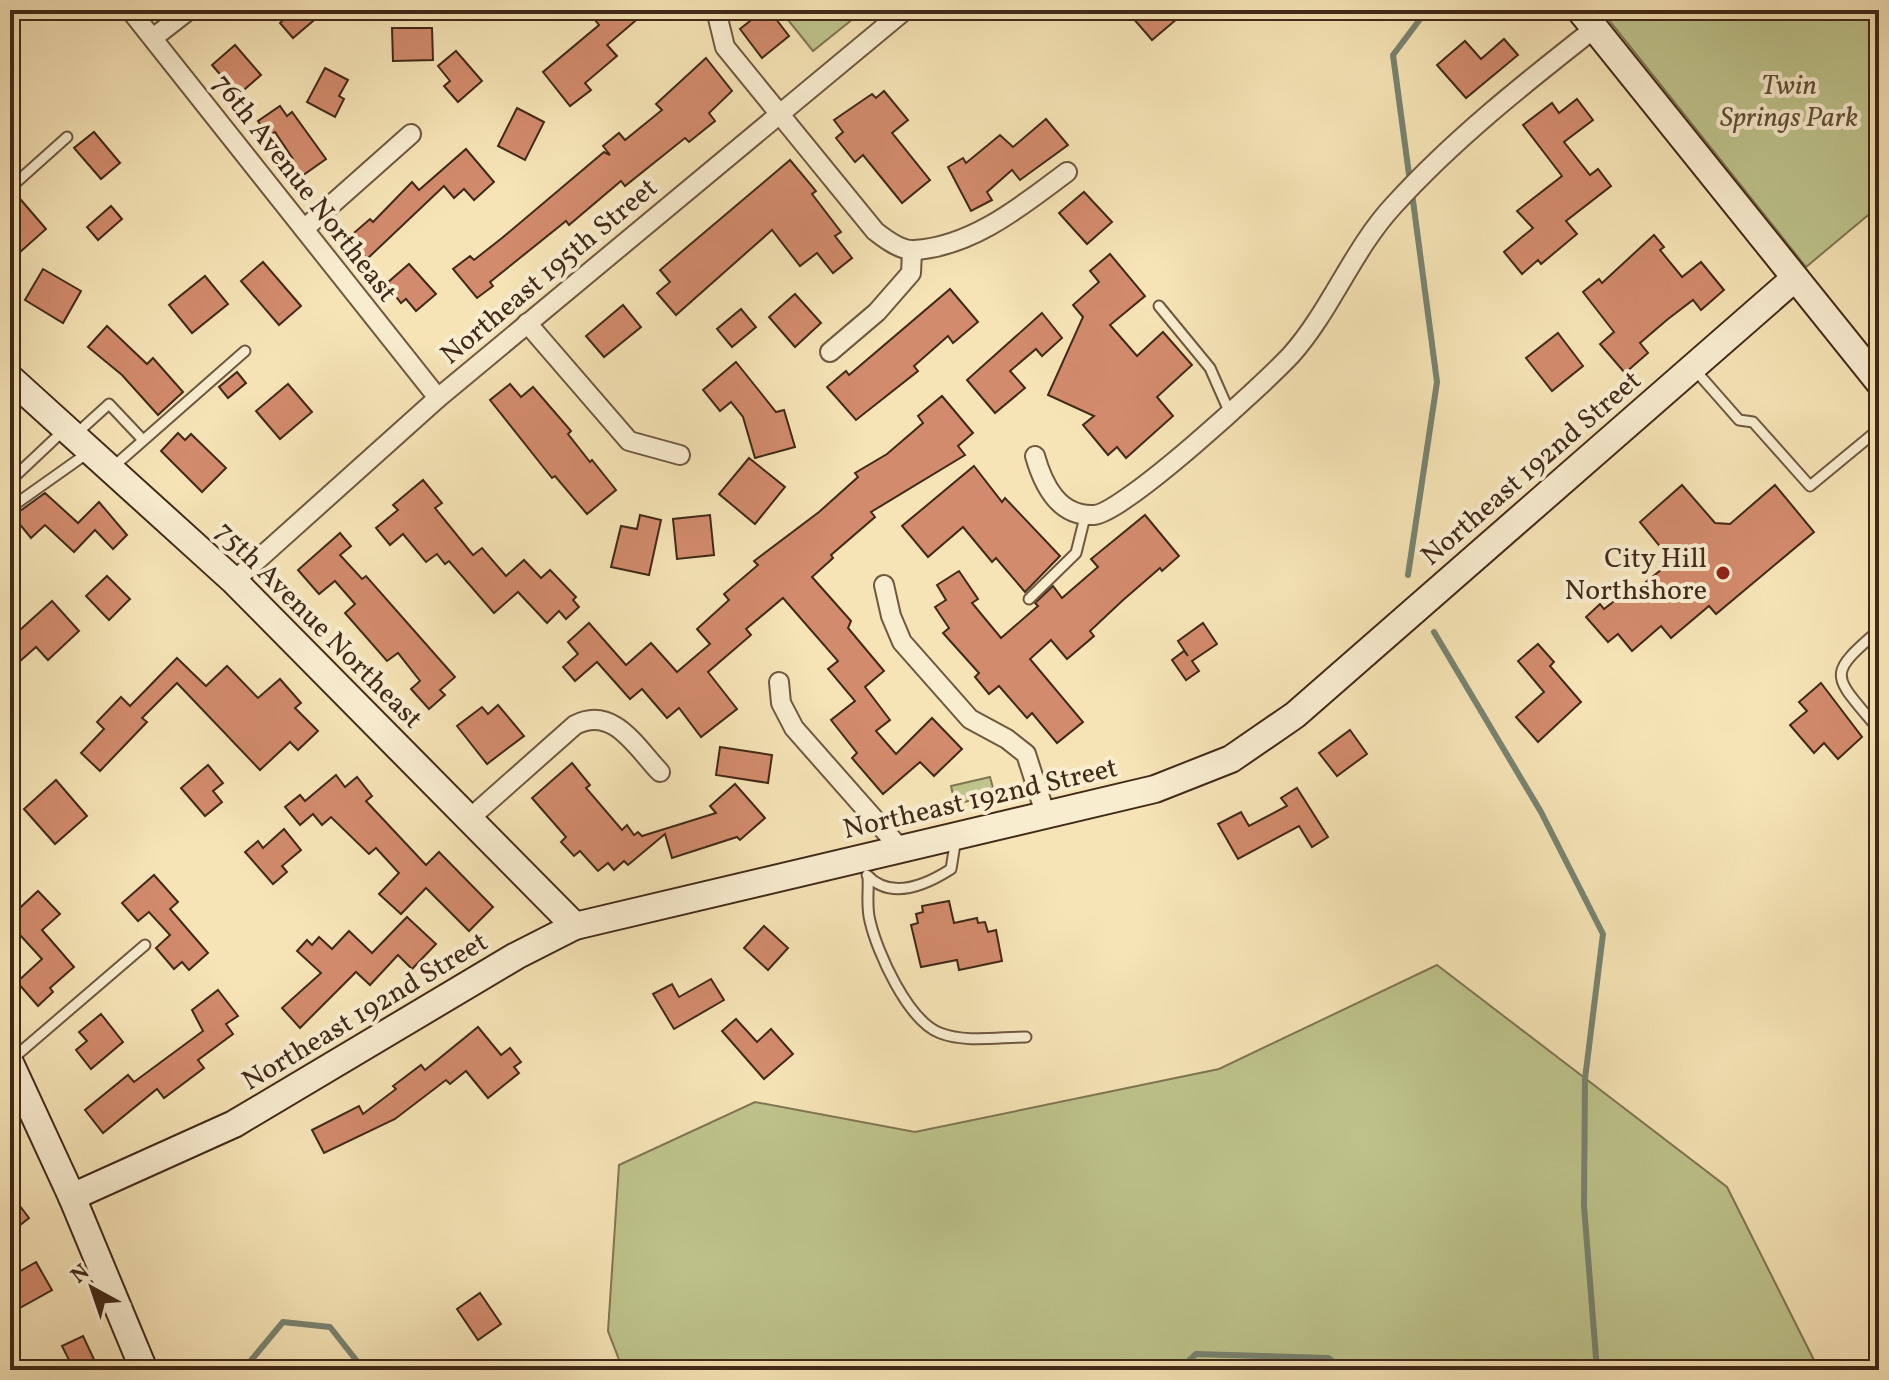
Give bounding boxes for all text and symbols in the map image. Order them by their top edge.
street label: 76th Avenue Northeast [202,66,406,311]
park label: Twin Springs Park [1720,67,1858,138]
street label: Northeast 195th Street [433,169,667,374]
street label: Northeast 192nd Street [1413,362,1650,576]
street label: 75th Avenue Northeast [206,513,431,738]
place label: City Hill Northshore [1565,540,1707,611]
marker: City Hill Northshore [1714,564,1732,582]
street label: Northeast 192nd Street [840,749,1122,850]
street label: Northeast 192nd Street [235,923,496,1101]
north arrow [52,1248,132,1328]
text: N [65,1258,97,1292]

